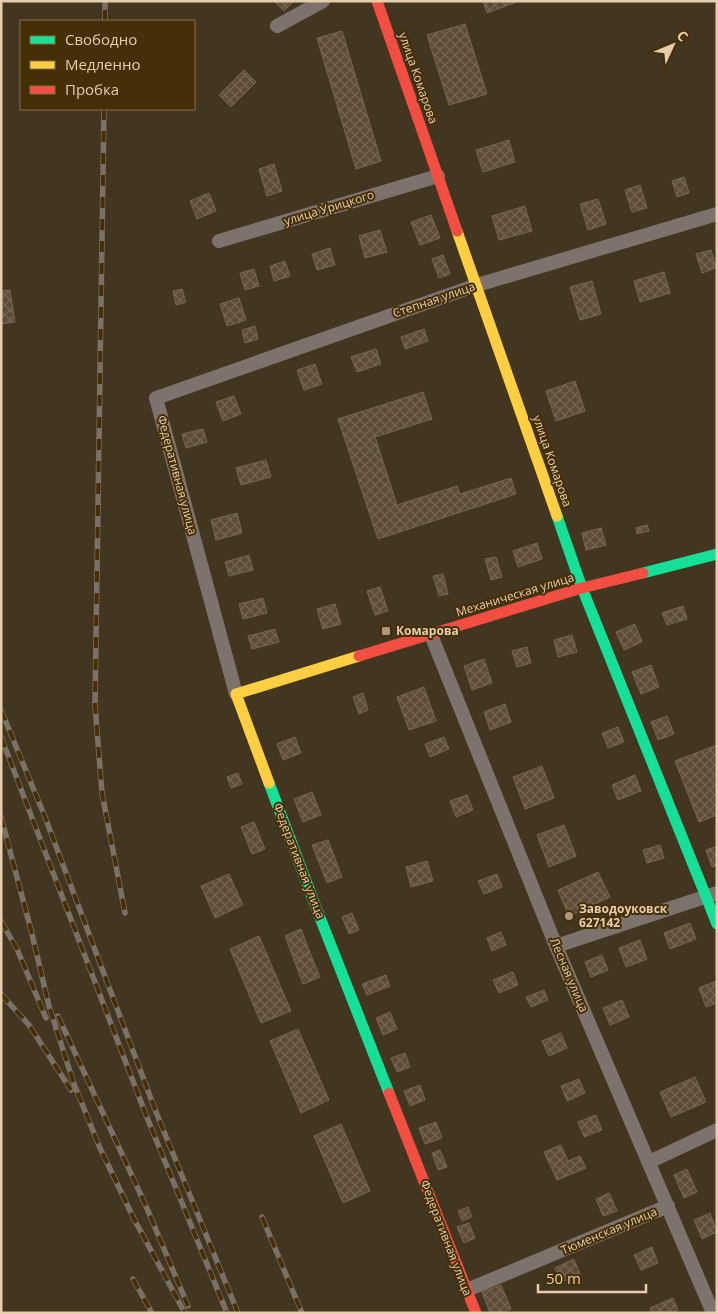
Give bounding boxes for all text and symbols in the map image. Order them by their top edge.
legend [20,20,195,110]
north arrow [648,20,698,70]
text: С [673,26,693,45]
text: Свободно [65,29,137,49]
street label: улица Комарова [395,30,442,126]
text: Медленно [65,54,141,74]
text: Пробка [65,79,119,99]
street label: улица Урицкого [282,186,376,229]
street label: Степная улица [390,277,477,322]
street label: Федеративная улица [153,413,202,536]
street label: улица Комарова [529,413,576,509]
street label: Механическая улица [454,568,576,621]
place label: Комарова [396,622,459,639]
marker: Комарова [380,625,392,637]
street label: Федеративная улица [270,800,329,921]
place label: Заводоуковск 627142 [579,900,668,931]
marker: Заводоуковск 627142 [563,910,575,922]
street label: Лесная улица [546,935,593,1015]
street label: Федеративная улица [417,1177,476,1298]
street label: Тюменская улица [558,1203,659,1258]
scale bar [538,1262,646,1294]
text: 50 m [546,1268,581,1288]

